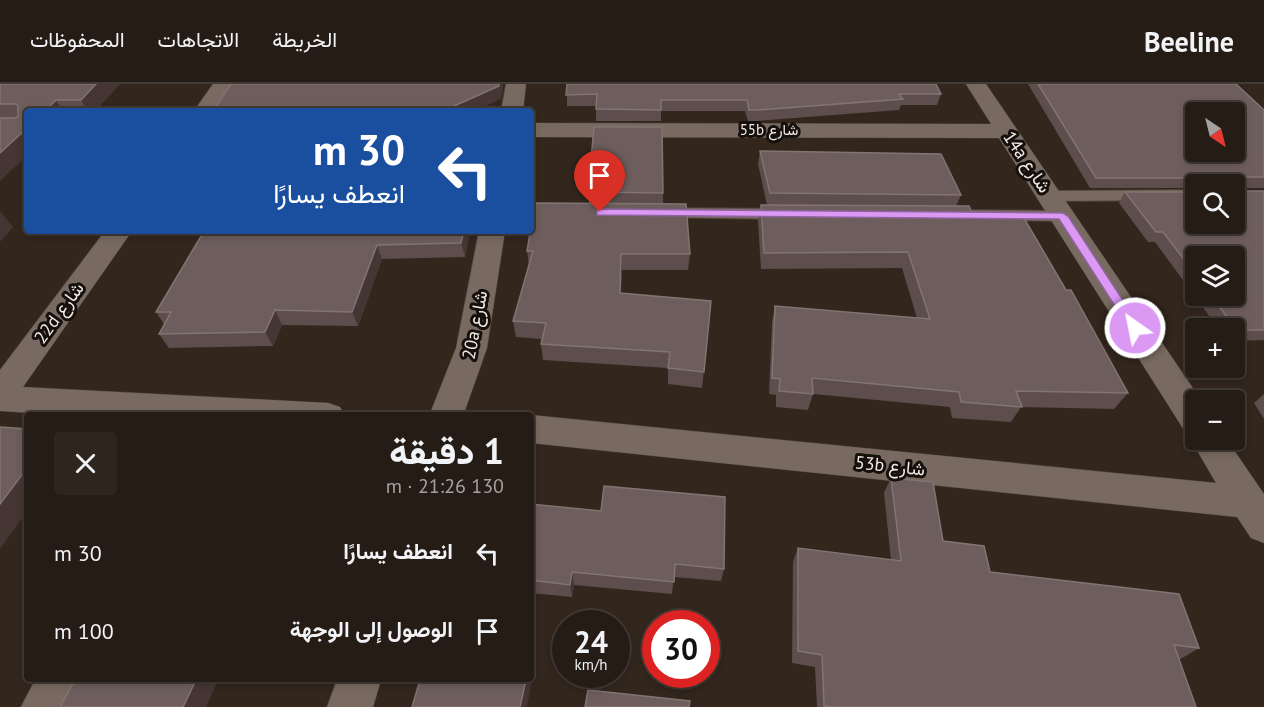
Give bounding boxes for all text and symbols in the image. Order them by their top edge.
text: Beeline [1144,23,1234,60]
text: المحفوظات [30,26,125,53]
text: الاتجاهات [158,26,239,53]
text: الخريطة [272,26,337,53]
north arrow [1185,102,1245,162]
map controls [1185,102,1245,450]
street label: 55b شارع [740,120,798,141]
text: 30 m [313,122,405,177]
street label: 14a شارع [998,126,1056,198]
icon: left [426,132,504,210]
pin [574,150,625,212]
icon: arrive [583,159,616,192]
button: search [1185,174,1245,234]
text: انعطف يسارًا [273,176,405,210]
button: layers [1185,246,1245,306]
street label: 22d شارع [29,277,89,349]
street label: 20a شارع [457,289,493,361]
position arrow [1103,296,1167,360]
button: + [1185,318,1245,378]
button: − [1185,390,1245,450]
text: 1 دقيقة [389,427,504,474]
button: close [54,432,117,495]
street label: 53b شارع [854,450,926,482]
text: 130 m · 21:26 [386,473,504,499]
text: انعطف يسارًا [343,537,453,565]
icon: left [471,537,504,570]
text: 30 m [54,539,102,567]
speed limit sign: 30 [642,610,720,688]
text: الوصول إلى الوجهة [290,615,453,643]
icon: arrive [471,615,504,648]
text: 100 m [54,617,114,645]
text: 24 [574,622,608,661]
text: km/h [575,655,607,674]

